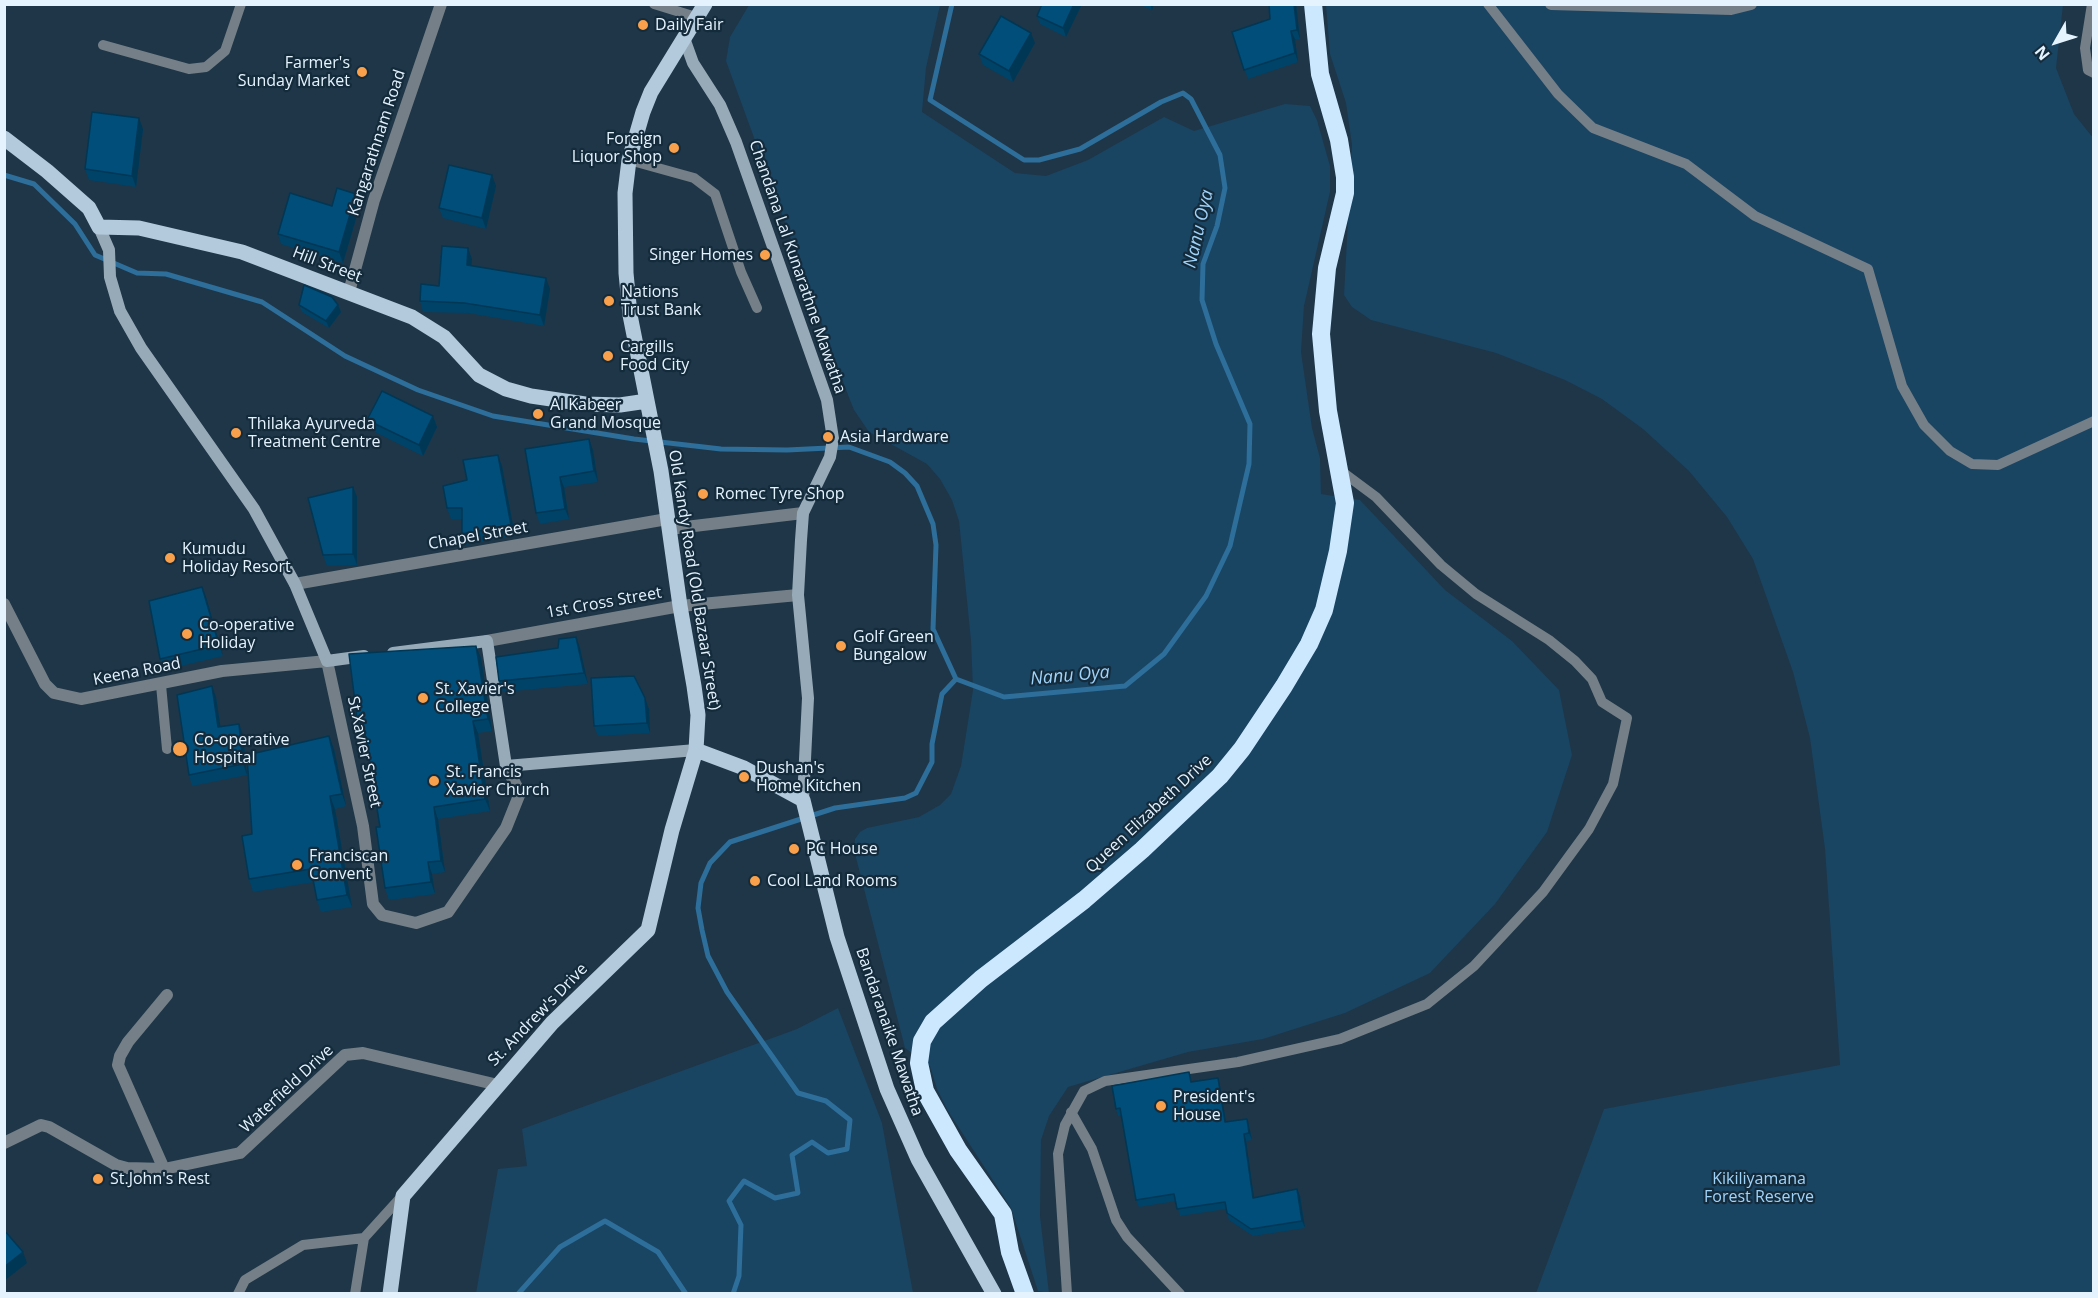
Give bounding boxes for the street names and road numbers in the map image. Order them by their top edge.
street label: Kangarathnam Road [344,67,410,219]
street label: Chandana Lal Kunarathne Mawatha [744,138,850,396]
street label: Hill Street [290,243,364,287]
street label: Old Kandy Road (Old Bazaar Street) [664,449,724,711]
street label: Chapel Street [427,518,529,554]
street label: 1st Cross Street [545,583,663,623]
street label: Keena Road [92,654,182,690]
street label: St.Xavier Street [343,695,385,809]
street label: Queen Elizabeth Drive [1082,751,1216,877]
street label: Bandaranaike Mawatha [851,945,927,1119]
street label: St. Andrew's Drive [484,960,592,1070]
street label: Waterfield Drive [236,1041,338,1137]

